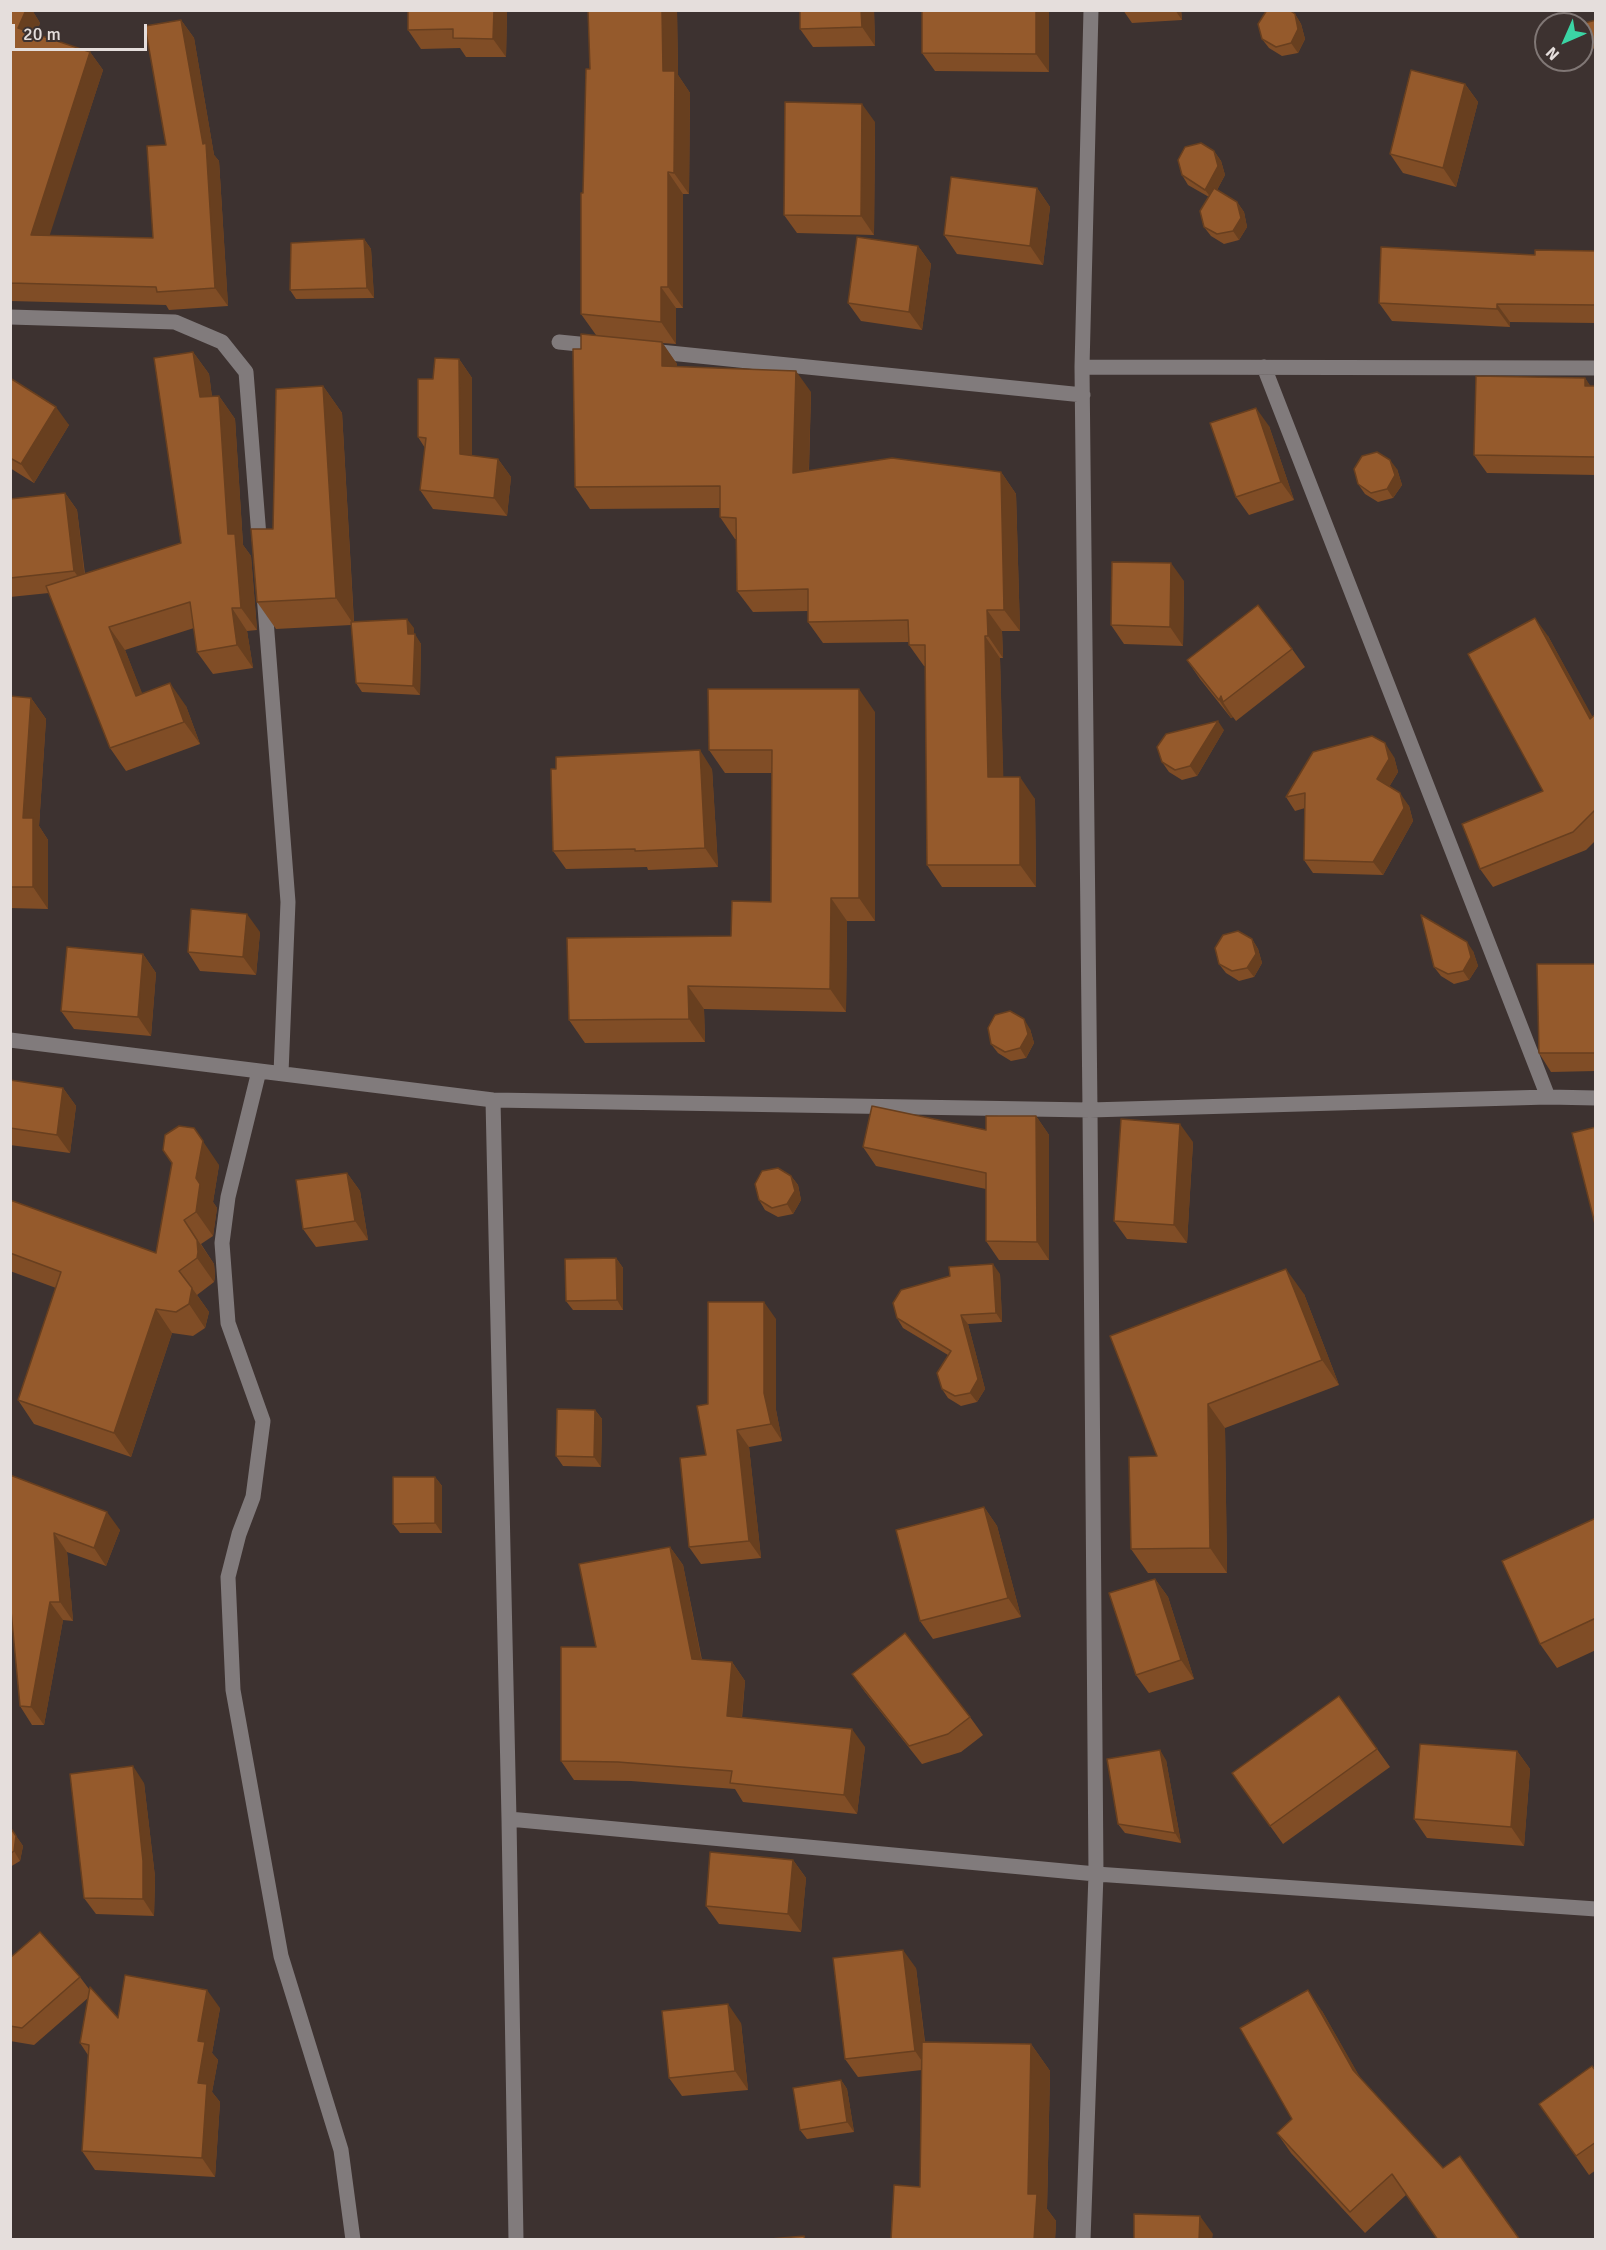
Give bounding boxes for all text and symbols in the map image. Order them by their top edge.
scale bar [15,12,150,50]
north arrow [1534,12,1594,72]
text: 20 m [23,23,61,45]
text: N [1542,42,1564,64]

